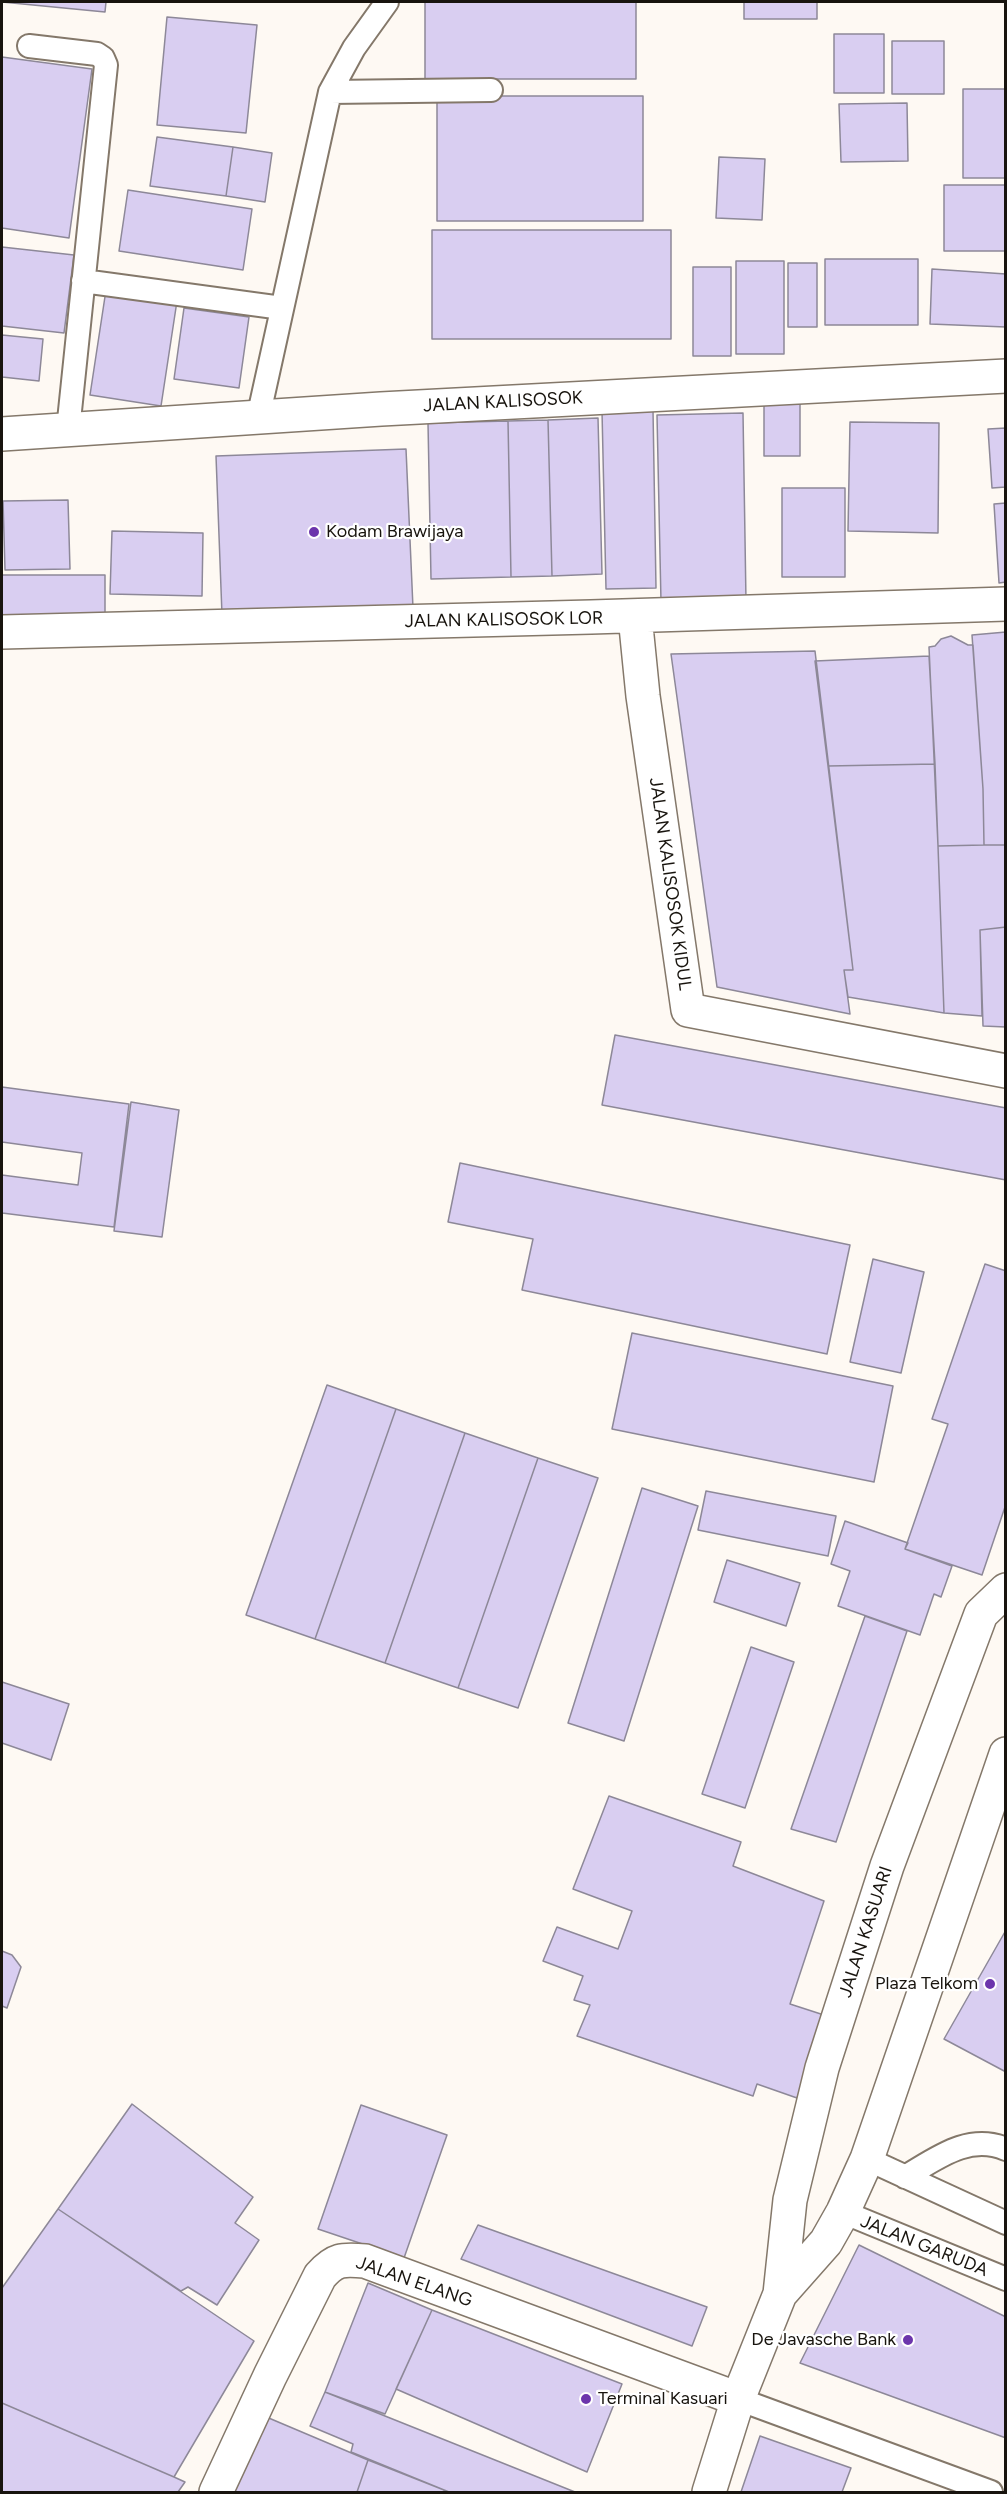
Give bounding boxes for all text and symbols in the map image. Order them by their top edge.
street label: JALAN KALISOSOK [423,387,583,417]
place label: Kodam Brawijaya [326,521,464,543]
marker: Kodam Brawijaya [307,525,321,539]
street label: JALAN KALISOSOK LOR [405,607,603,633]
street label: JALAN KALISOSOK KIDUL [644,776,696,992]
street label: JALAN KASUARI [835,1864,897,2000]
place label: Plaza Telkom [875,1973,978,1995]
marker: Plaza Telkom [983,1977,997,1991]
street label: JALAN GARUDA [857,2211,991,2281]
street label: JALAN ELANG [353,2252,475,2312]
place label: De Javasche Bank [751,2329,896,2351]
marker: De Javasche Bank [901,2333,915,2347]
place label: Terminal Kasuari [598,2388,728,2410]
marker: Terminal Kasuari [579,2392,593,2406]

